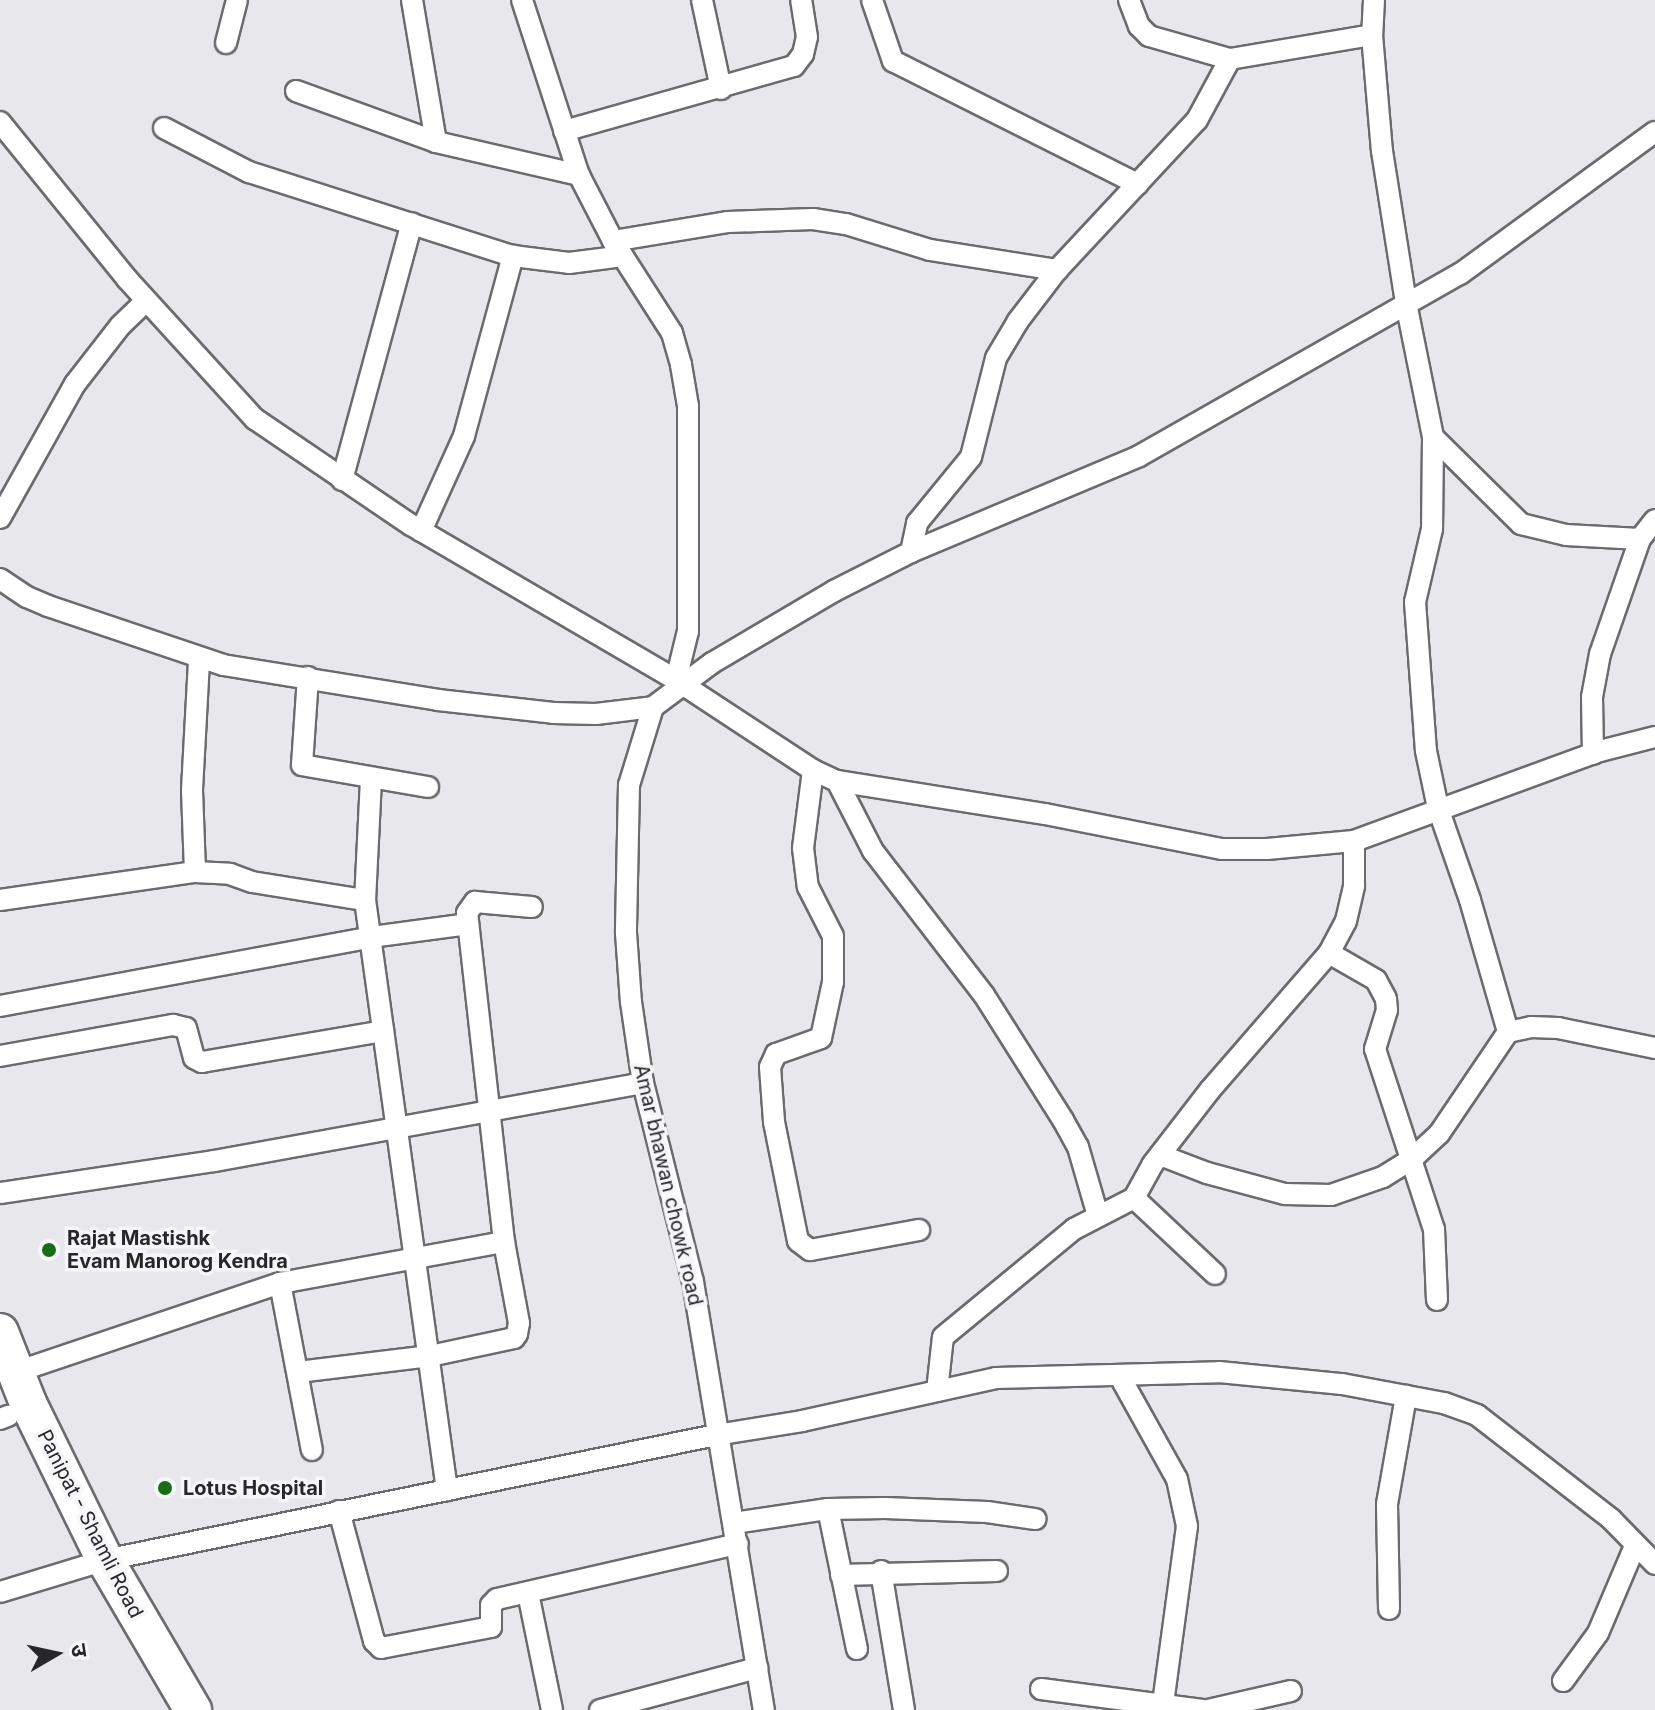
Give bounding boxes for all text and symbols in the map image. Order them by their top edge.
street label: Amar bhawan chowk road [629,1062,707,1308]
place label: Rajat Mastishk Evam Manorog Kendra [67,1226,288,1273]
marker: Rajat Mastishk Evam Manorog Kendra [38,1239,60,1261]
street label: Panipat - Shamli Road [32,1426,148,1622]
place label: Lotus Hospital [183,1476,323,1500]
marker: Lotus Hospital [154,1477,176,1499]
north arrow [16,1614,96,1694]
text: उ [66,1642,94,1659]

